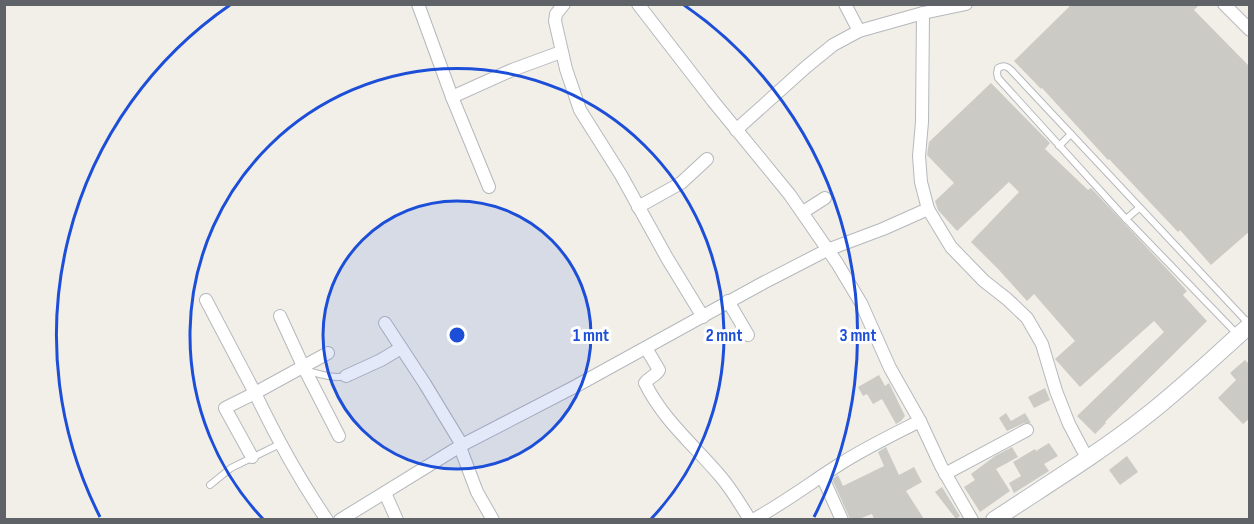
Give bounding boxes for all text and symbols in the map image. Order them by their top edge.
centre of rings [447,325,467,345]
text: 1 mnt [573,325,609,346]
text: 2 mnt [706,325,742,346]
text: 3 mnt [840,325,876,346]

